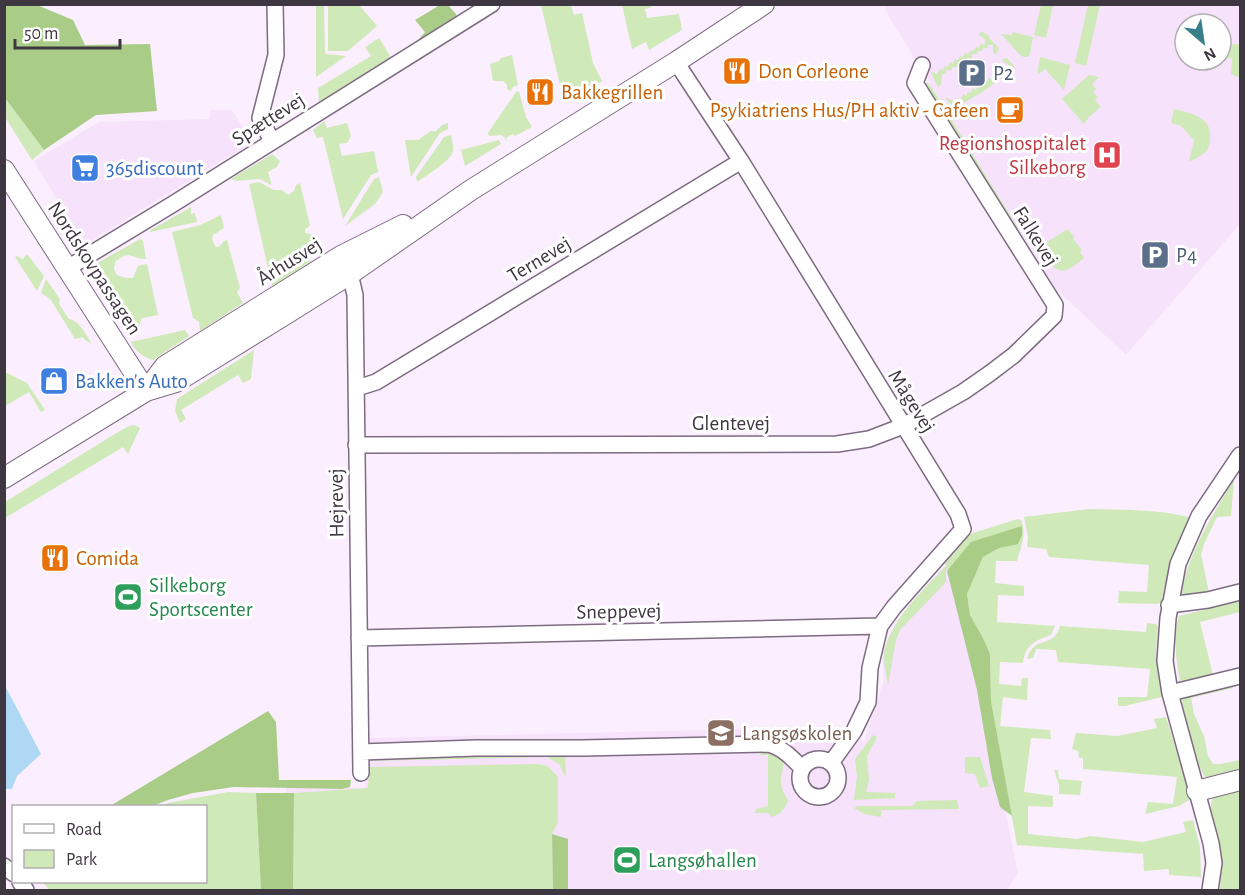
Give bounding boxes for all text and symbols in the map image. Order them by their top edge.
scale bar [15,12,120,50]
north arrow [1173,12,1233,72]
text: 50 m [24,25,58,43]
text: N [1201,45,1219,64]
restaurant icon: Don Corleone [721,55,753,87]
parking icon: P2 [956,57,988,89]
place label: Don Corleone [758,61,869,82]
place label: P2 [993,63,1013,84]
restaurant icon: Bakkegrillen [524,76,556,108]
place label: Bakkegrillen [561,82,663,103]
street label: Spættevej [228,89,308,150]
cafe icon: Psykiatriens Hus/PH aktiv - Cafeen [994,94,1026,126]
place label: Psykiatriens Hus/PH aktiv - Cafeen [710,100,989,121]
place label: Regionshospitalet Silkeborg [939,133,1087,178]
hospital icon: Regionshospitalet Silkeborg [1091,139,1123,171]
supermarket icon: 365discount [69,152,101,184]
place label: 365discount [106,158,204,179]
street label: Nordskovpassagen [44,198,145,339]
street label: Falkevej [1009,203,1062,270]
street label: Århusvej [252,232,325,289]
street label: Ternevej [504,232,575,286]
parking icon: P4 [1139,239,1171,271]
place label: P4 [1176,245,1197,266]
shop icon: Bakken's Auto [38,365,70,397]
street label: Mågevej [884,366,939,436]
place label: Bakken's Auto [75,371,188,392]
street label: Glentevej [692,413,770,434]
street label: Hejrevej [325,468,348,538]
restaurant icon: Comida [39,542,71,574]
place label: Comida [76,548,139,569]
place label: Silkeborg Sportscenter [149,575,253,620]
sports icon: Silkeborg Sportscenter [112,581,144,613]
street label: Sneppevej [576,600,662,623]
school or university icon: Langsøskolen [705,717,737,749]
place label: Langsøskolen [742,723,852,744]
legend [12,805,207,883]
text: Road [66,821,102,839]
sports icon: Langsøhallen [611,844,643,876]
place label: Langsøhallen [648,850,757,871]
text: Park [66,851,98,869]

